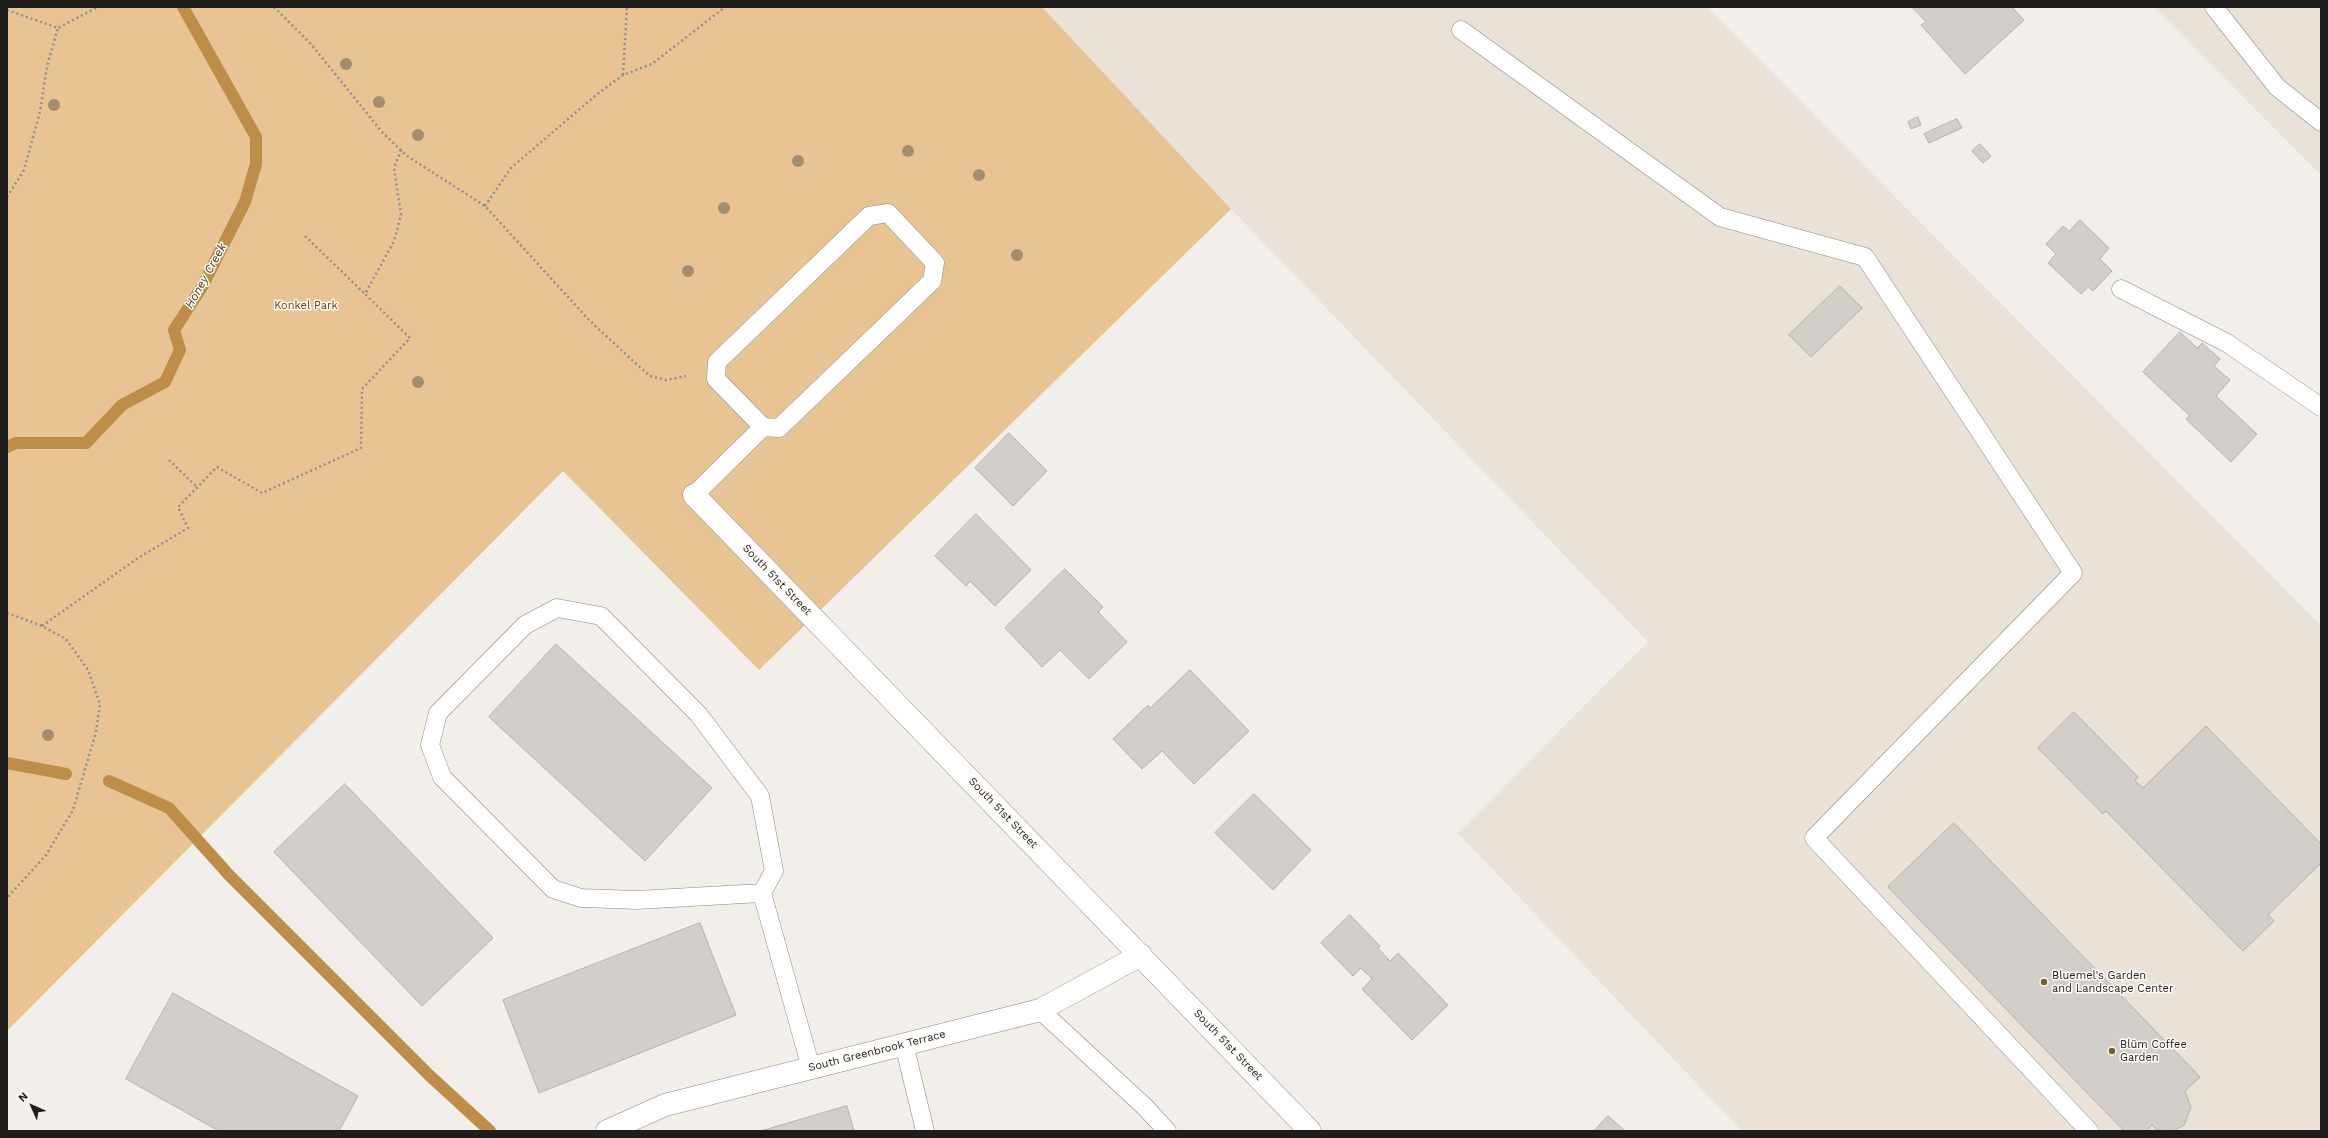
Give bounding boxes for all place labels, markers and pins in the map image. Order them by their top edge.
place label: Bluemel's Garden and Landscape Center [2052,969,2173,995]
marker: Bluemel's Garden and Landscape Center [2039,977,2049,987]
place label: Blüm Coffee Garden [2120,1038,2187,1064]
marker: Blüm Coffee Garden [2107,1046,2117,1056]

